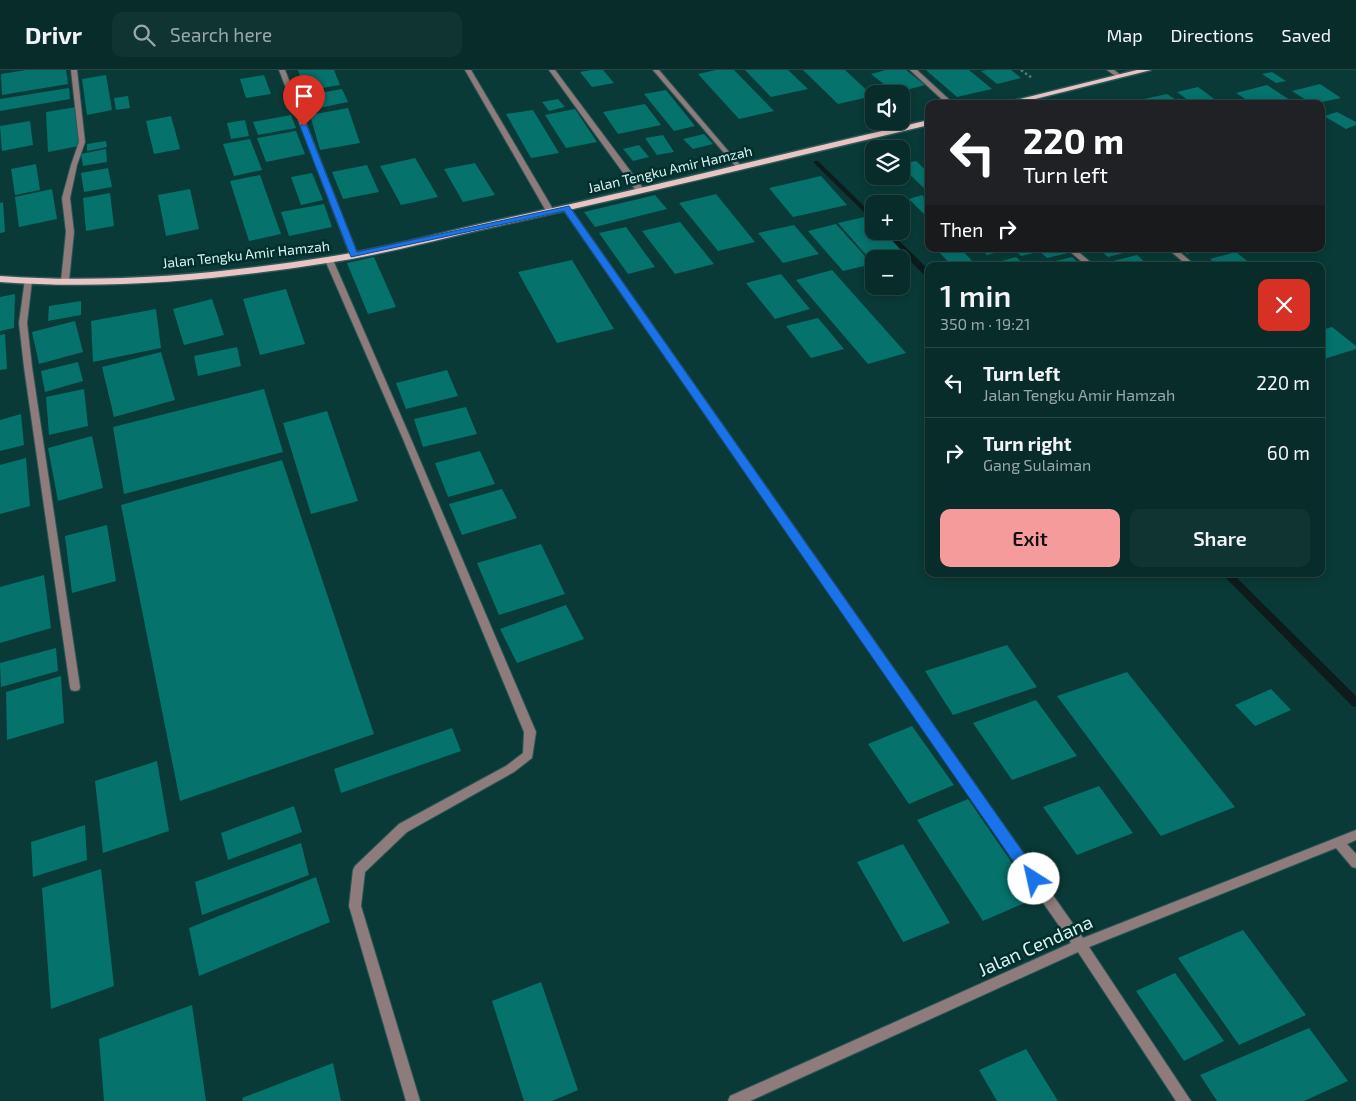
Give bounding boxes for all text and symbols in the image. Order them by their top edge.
search box [112,12,462,57]
text: Drivr [25,20,82,49]
icon: search [130,21,158,49]
text: Search here [170,23,272,46]
text: Map [1106,24,1143,46]
text: Directions [1171,24,1254,46]
text: Saved [1282,24,1331,46]
pin [283,75,325,126]
icon: arrive [290,82,318,110]
map controls [865,85,910,295]
button: sound [865,85,910,130]
text: 220 m [1023,119,1124,161]
icon: left [940,120,1005,185]
button: layers [865,140,910,185]
street label: Jalan Tengku Amir Hamzah [586,142,754,196]
text: Turn left [1023,161,1108,187]
button: + [865,195,910,240]
icon: right [993,215,1021,243]
text: Then [940,218,983,241]
street label: Jalan Tengku Amir Hamzah [161,237,331,271]
button: − [865,250,910,295]
text: 1 min [940,277,1011,313]
button: close [1258,279,1310,331]
text: 350 m · 19:21 [940,314,1030,333]
text: Turn left [983,362,1060,385]
icon: left [940,369,968,397]
text: 220 m [1256,371,1310,394]
text: Jalan Tengku Amir Hamzah [983,385,1175,404]
text: Turn right [983,432,1071,455]
icon: right [940,439,968,467]
text: 60 m [1267,441,1310,464]
text: Gang Sulaiman [983,455,1091,474]
button: Exit [940,509,1120,567]
button: Share [1130,509,1310,567]
position arrow [1007,852,1059,904]
street label: Jalan Cendana [974,909,1096,981]

